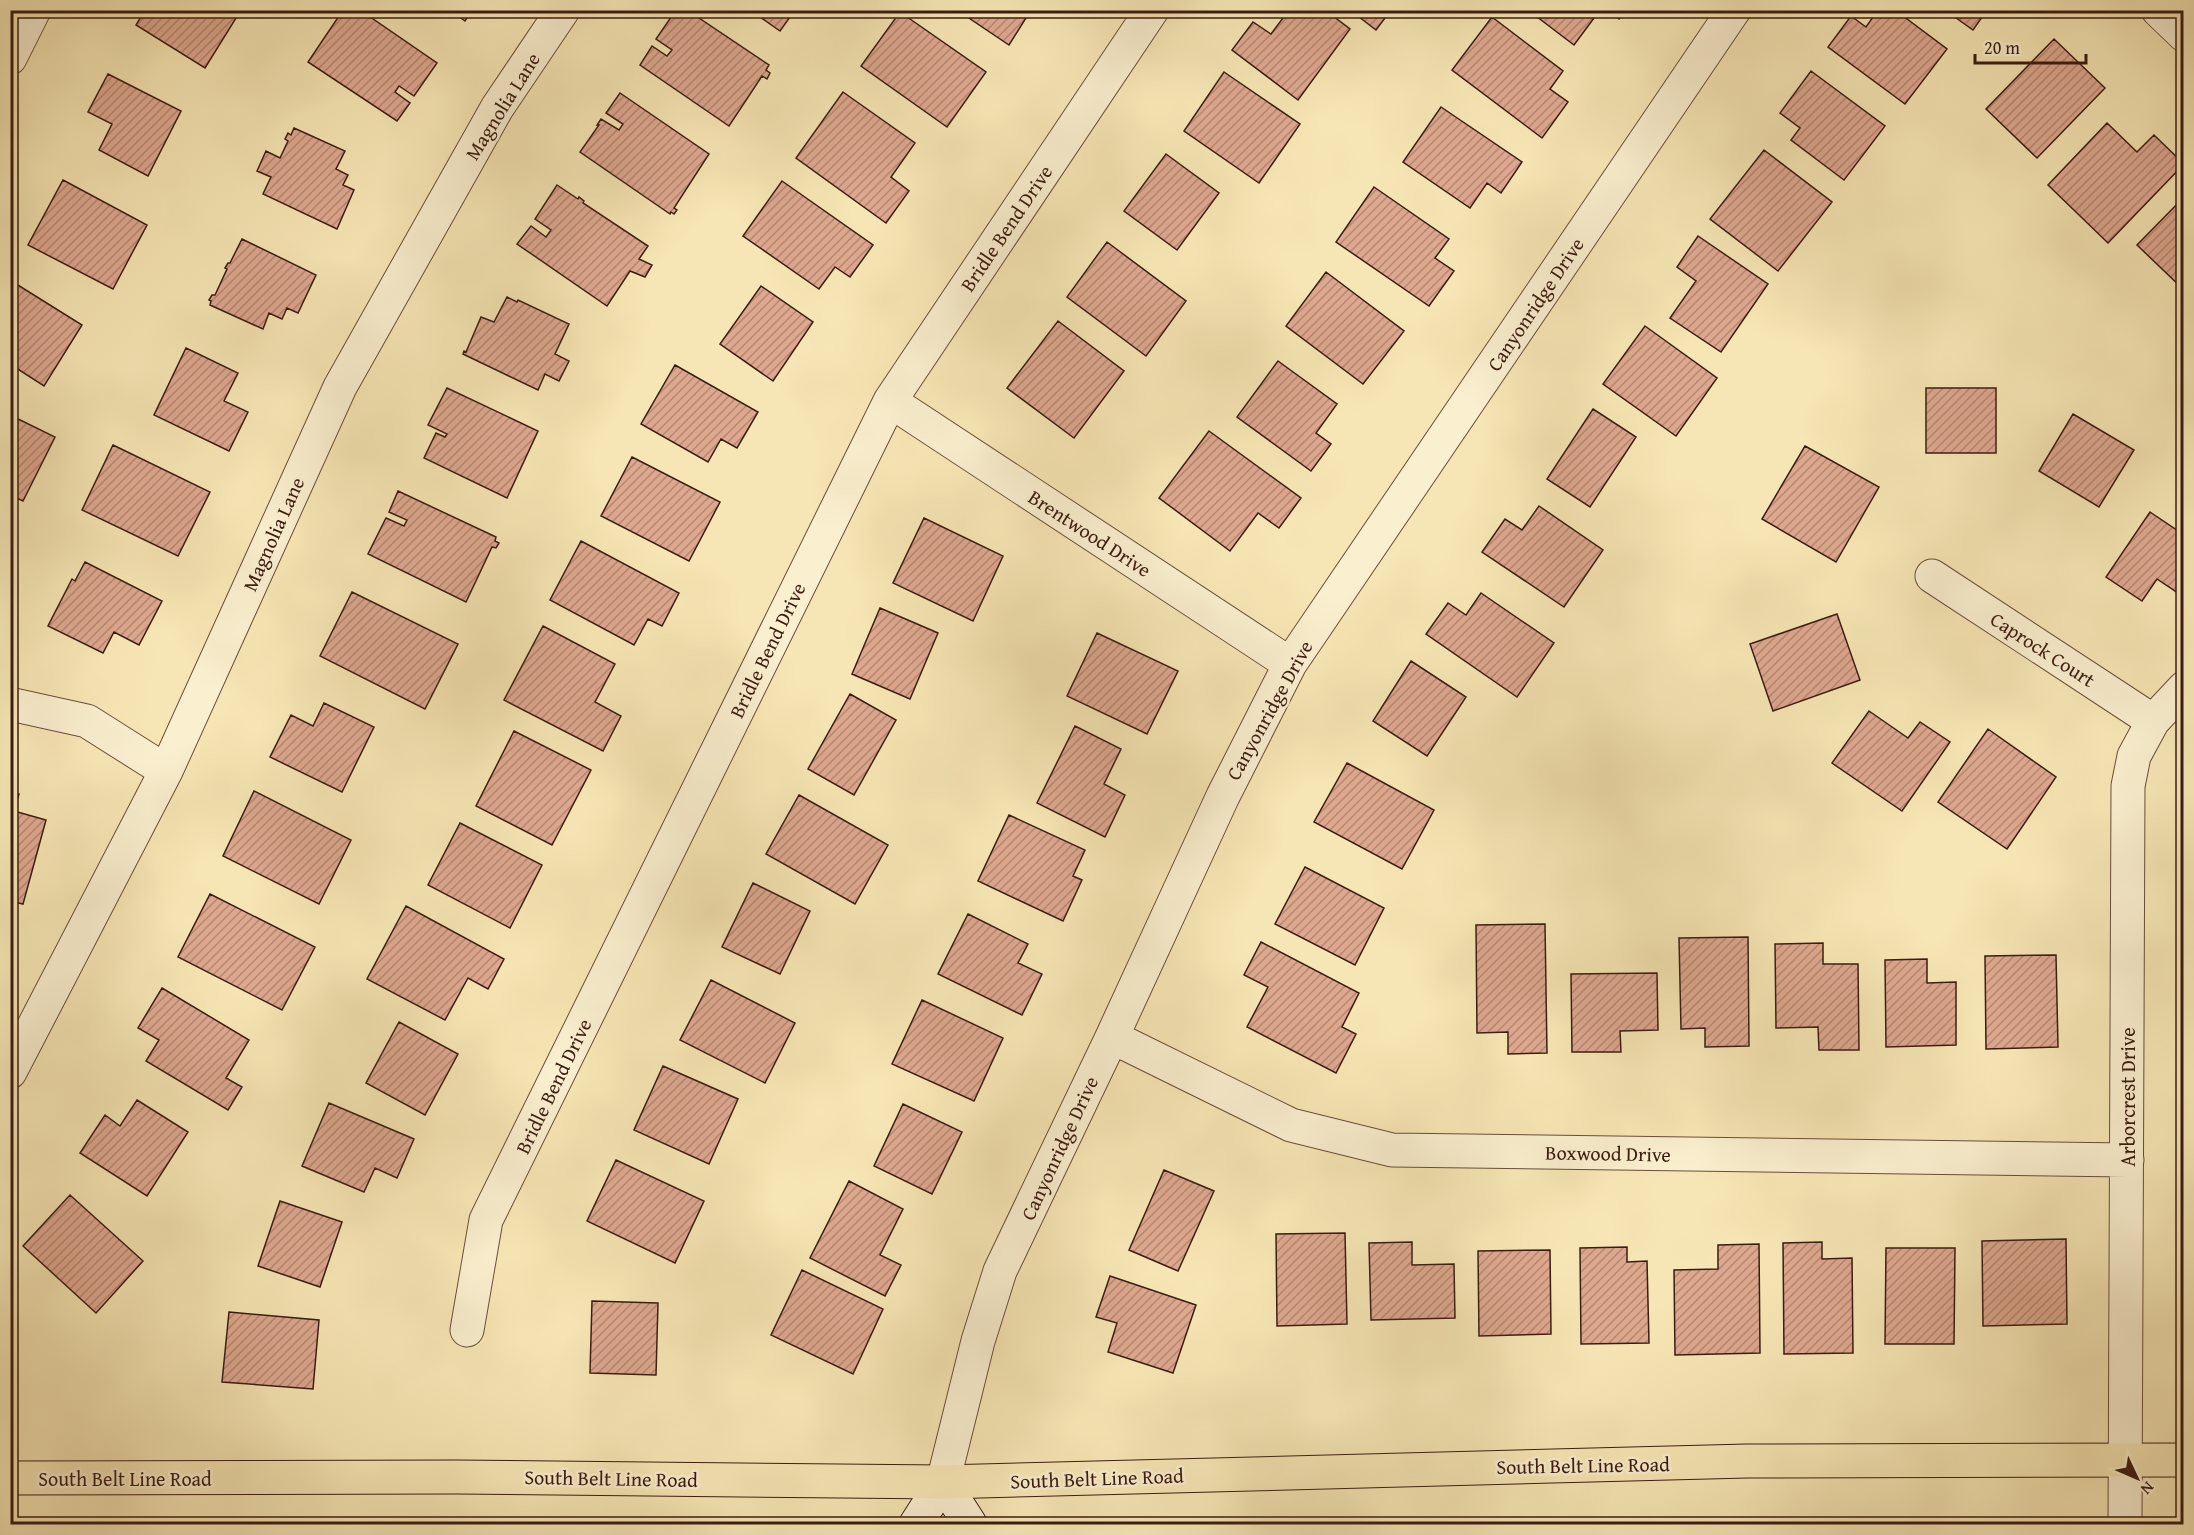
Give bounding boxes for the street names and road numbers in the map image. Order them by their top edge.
street label: Magnolia Lane [457,47,547,165]
street label: Bridle Bend Drive [953,159,1059,297]
street label: Canyonridge Drive [1479,231,1591,377]
street label: Magnolia Lane [235,472,311,596]
street label: Brentwood Drive [1023,482,1157,584]
street label: Bridle Bend Drive [722,577,812,723]
street label: Caprock Court [1985,604,2101,694]
street label: Canyonridge Drive [1219,635,1319,785]
street label: Bridle Bend Drive [508,1013,598,1159]
street label: Arborcrest Drive [2113,1027,2142,1167]
street label: Canyonridge Drive [1013,1071,1105,1225]
street label: Boxwood Drive [1545,1137,1671,1169]
street label: South Belt Line Road [1496,1449,1670,1481]
street label: South Belt Line Road [1010,1460,1185,1496]
street label: South Belt Line Road [524,1462,698,1494]
street label: South Belt Line Road [38,1464,212,1493]

